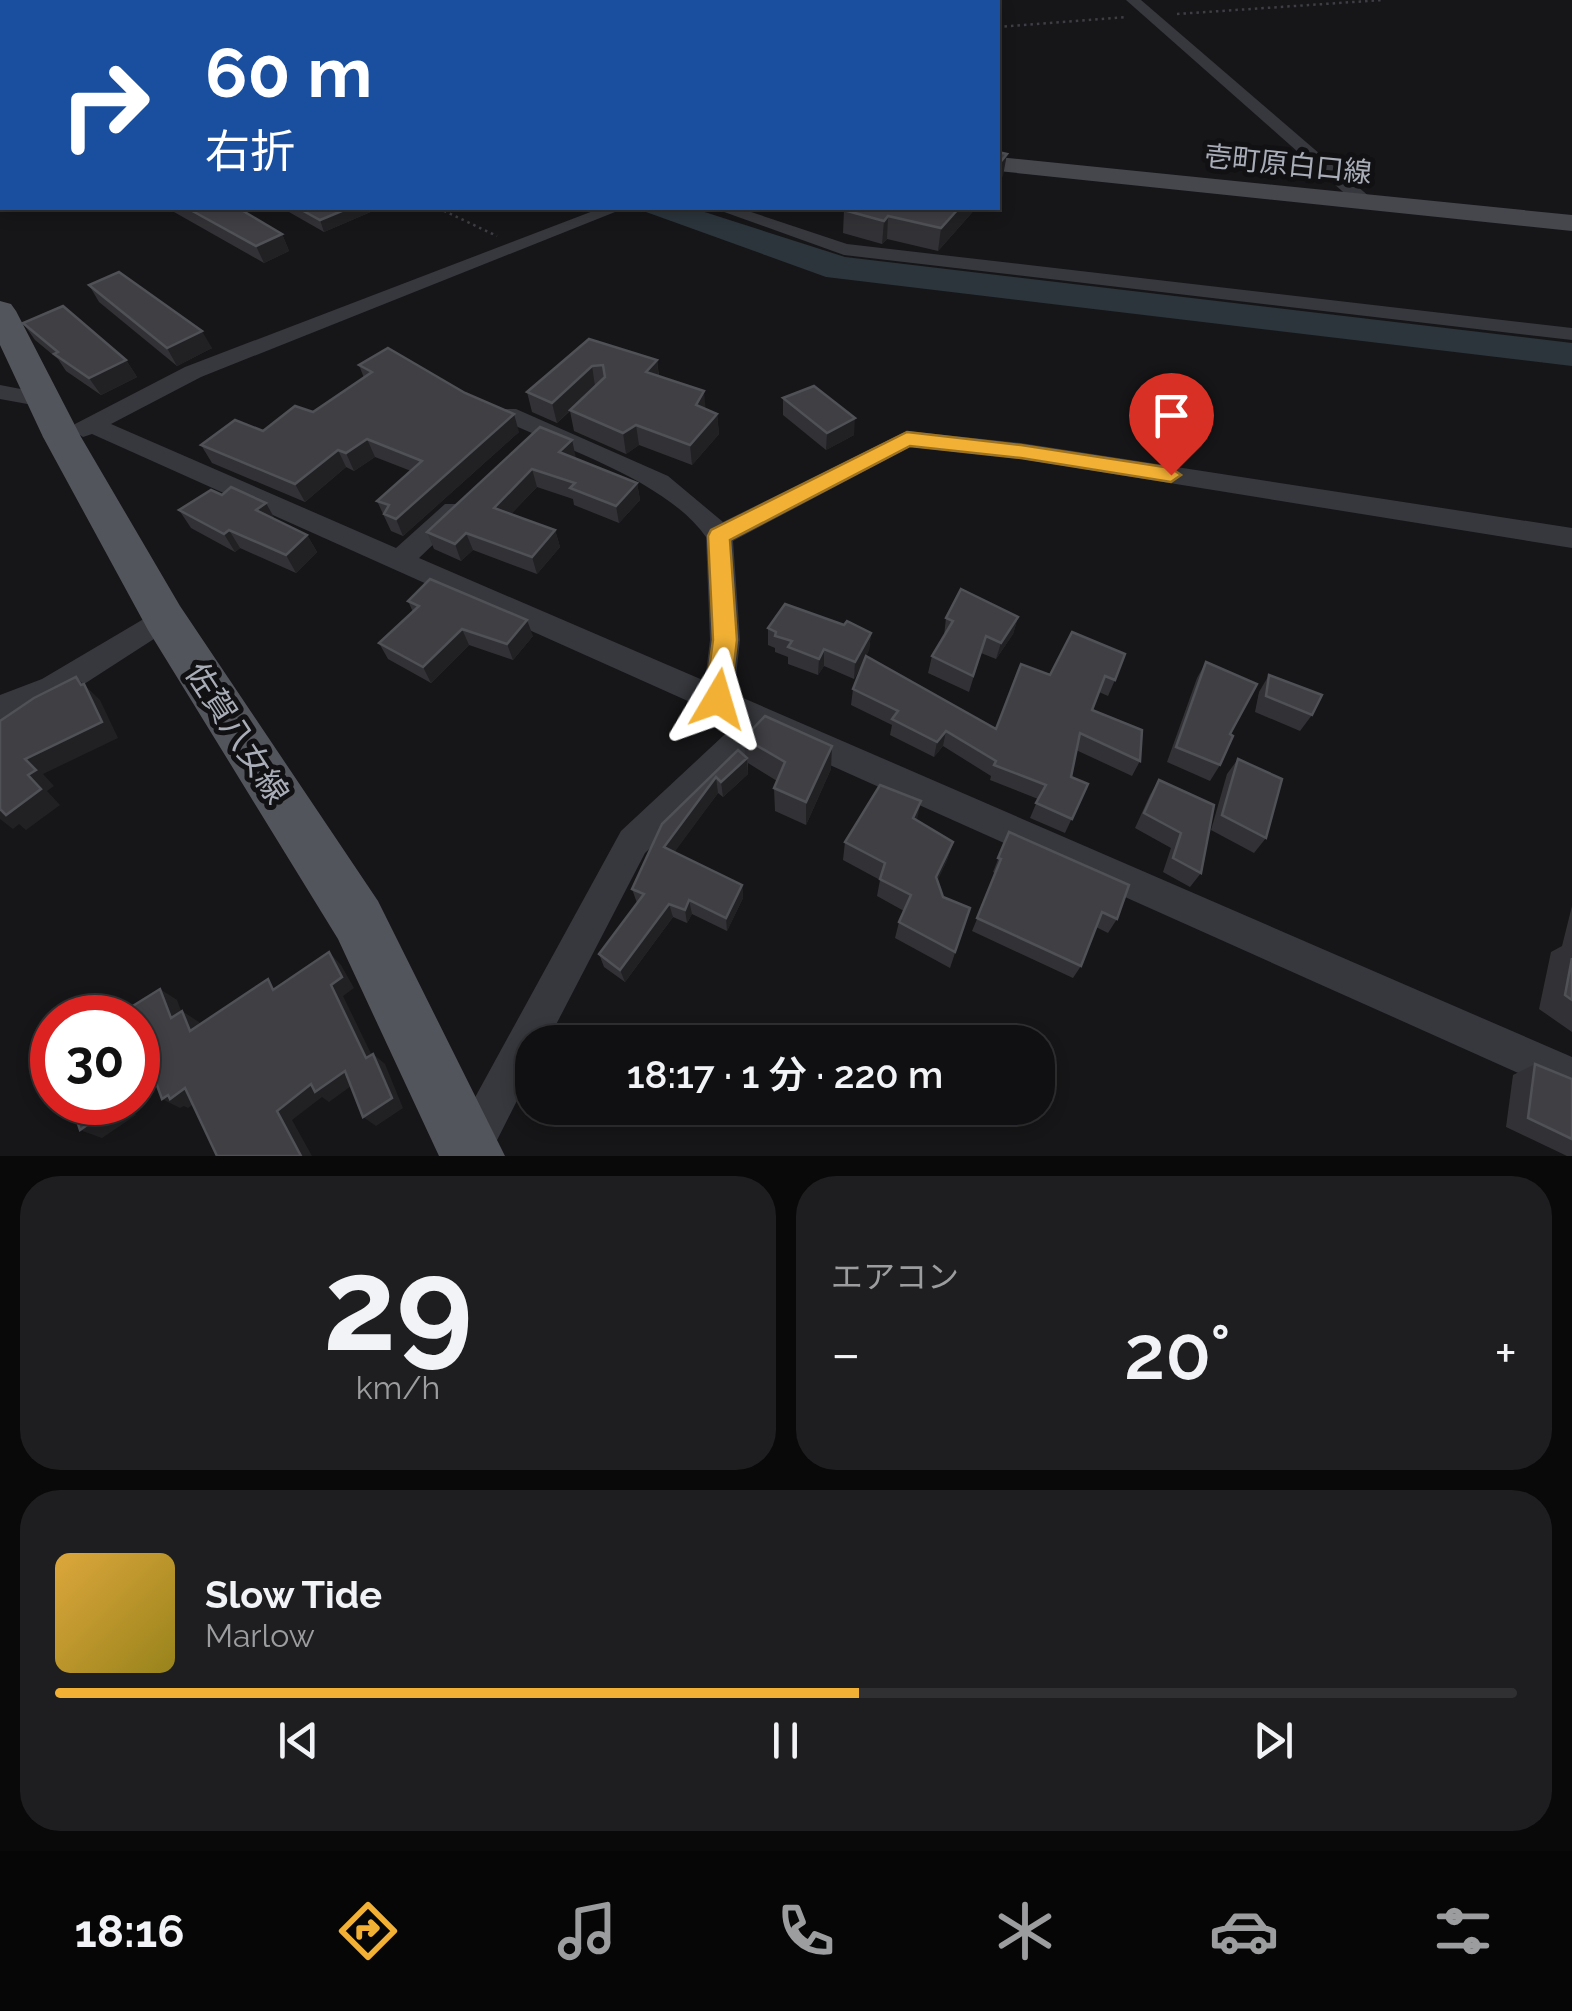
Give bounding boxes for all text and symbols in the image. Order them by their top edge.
text: 60 m [205,31,372,113]
icon: right [40,40,170,170]
text: 右折 [205,125,295,178]
street label: 壱町原白口線 [1203,139,1373,190]
pin [1129,373,1214,476]
icon: arrive [1144,388,1199,443]
position arrow [666,647,770,751]
street label: 佐賀八女線 [178,656,297,810]
speed limit sign: 30 [30,995,160,1125]
text: 18:17 · 1 分 · 220 m [627,1052,943,1097]
text: 29 [323,1228,473,1380]
text: エアコン [831,1258,959,1295]
text: 20° [1124,1308,1231,1397]
text: − [831,1321,861,1386]
text: + [1494,1321,1517,1386]
text: km/h [356,1369,440,1406]
text: Slow Tide [205,1572,382,1617]
text: Marlow [205,1617,315,1654]
icon: previous [271,1713,326,1768]
icon: pause [758,1713,813,1768]
icon: next [1246,1713,1301,1768]
icon: directions [333,1896,403,1966]
icon: music [552,1896,622,1966]
icon: phone [771,1896,841,1966]
icon: climate [990,1896,1060,1966]
icon: car [1209,1896,1279,1966]
icon: filters [1428,1896,1498,1966]
text: 18:16 [74,1905,185,1958]

